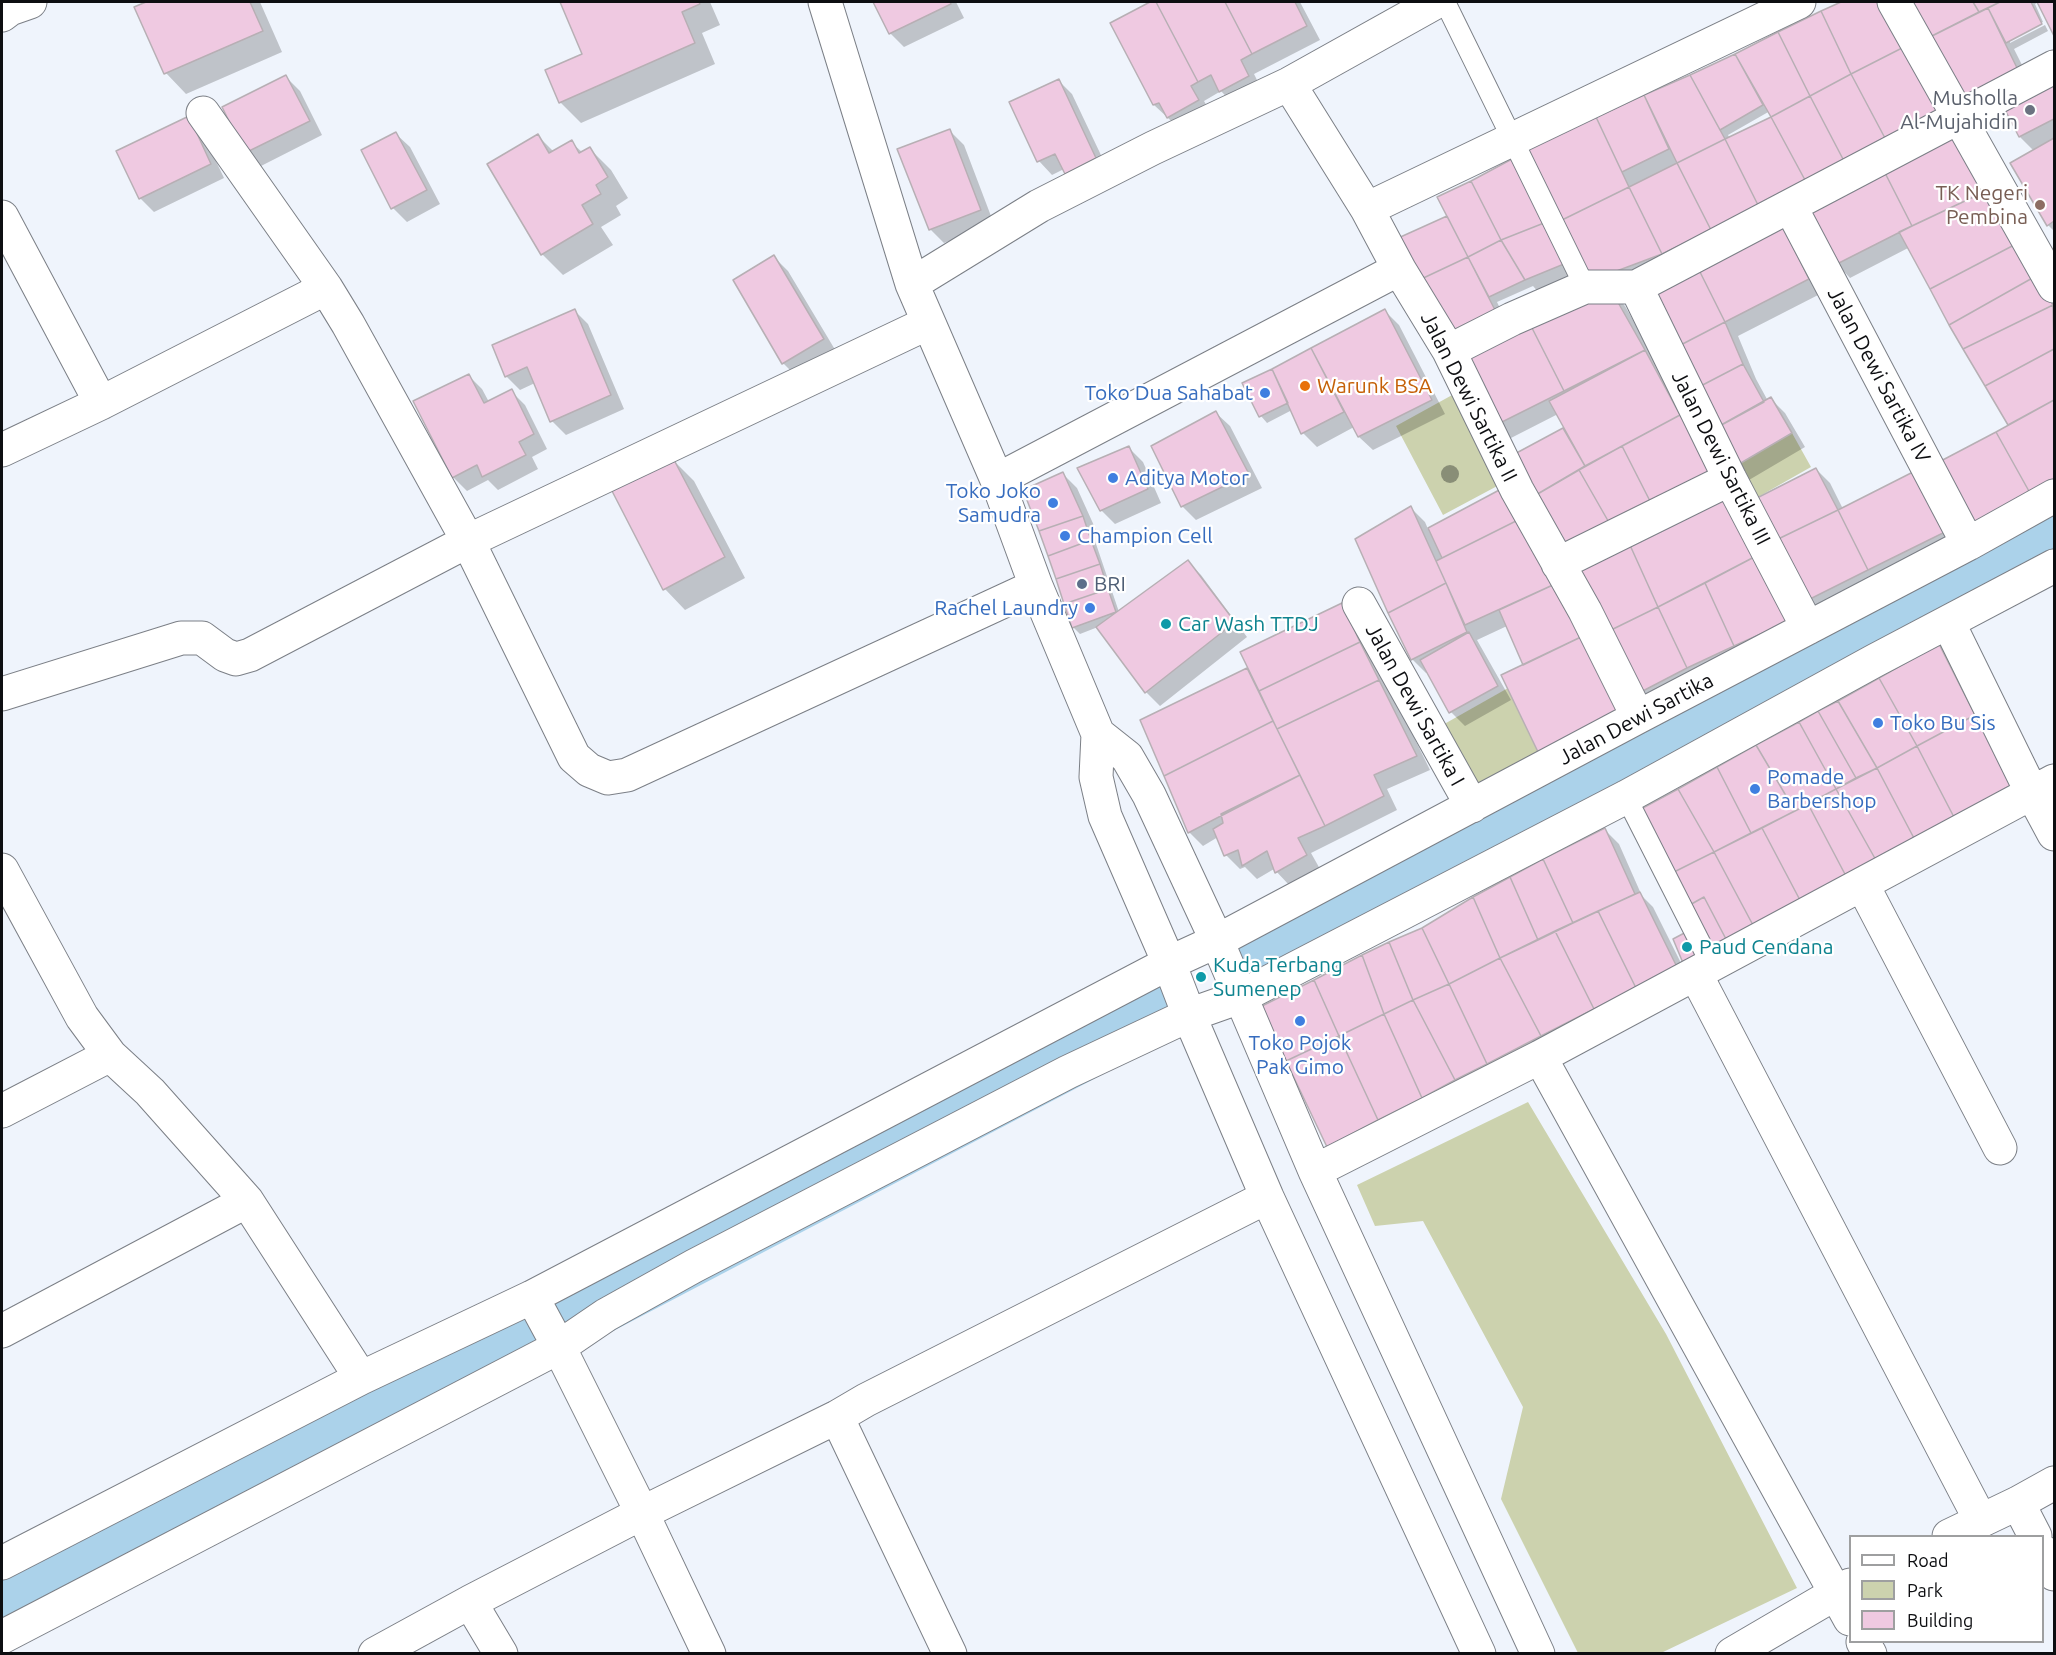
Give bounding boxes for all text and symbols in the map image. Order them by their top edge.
place label: Musholla Al-Mujahidin [1900,85,2018,135]
marker: Musholla Al-Mujahidin [2023,103,2037,117]
place label: TK Negeri Pembina [1935,180,2028,230]
marker: TK Negeri Pembina [2033,198,2047,212]
street label: Jalan Dewi Sartika IV [1822,283,1936,467]
street label: Jalan Dewi Sartika II [1415,308,1523,486]
street label: Jalan Dewi Sartika III [1666,367,1776,549]
place label: Warunk BSA [1317,373,1432,399]
marker: Warunk BSA [1298,379,1312,393]
place label: Toko Dua Sahabat [1084,380,1253,406]
marker: Toko Dua Sahabat [1258,386,1272,400]
place label: Aditya Motor [1125,465,1249,491]
marker: Aditya Motor [1106,471,1120,485]
place label: Toko Joko Samudra [946,478,1041,528]
marker: Toko Joko Samudra [1046,496,1060,510]
place label: Champion Cell [1077,523,1213,549]
marker: Champion Cell [1058,529,1072,543]
place label: BRI [1094,571,1126,597]
marker: BRI [1075,577,1089,591]
place label: Rachel Laundry [934,595,1078,621]
marker: Rachel Laundry [1083,601,1097,615]
place label: Car Wash TTDJ [1178,611,1319,637]
marker: Car Wash TTDJ [1159,617,1173,631]
street label: Jalan Dewi Sartika I [1360,619,1470,791]
street label: Jalan Dewi Sartika [1554,668,1718,770]
place label: Toko Bu Sis [1890,710,1996,736]
marker: Toko Bu Sis [1871,716,1885,730]
place label: Pomade Barbershop [1767,764,1877,814]
marker: Pomade Barbershop [1748,782,1762,796]
place label: Paud Cendana [1699,934,1834,960]
marker: Paud Cendana [1680,940,1694,954]
place label: Kuda Terbang Sumenep [1213,952,1343,1002]
marker: Kuda Terbang Sumenep [1194,970,1208,984]
marker: Toko Pojok Pak Gimo [1293,1014,1307,1028]
place label: Toko Pojok Pak Gimo [1249,1030,1351,1080]
legend [1849,1535,2044,1643]
text: Road [1907,1550,1949,1570]
text: Park [1907,1580,1943,1600]
text: Building [1907,1610,1973,1630]

